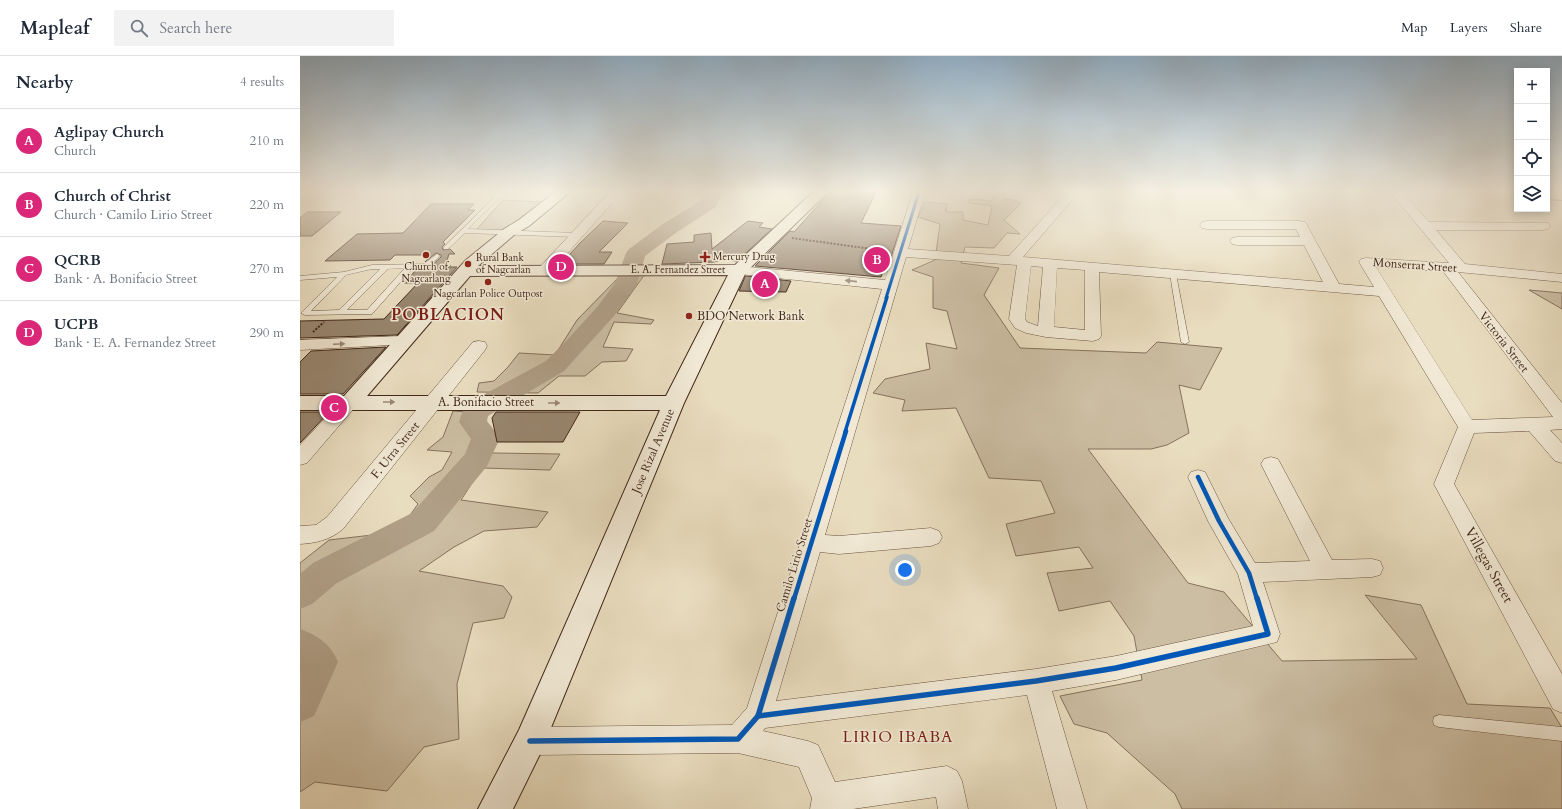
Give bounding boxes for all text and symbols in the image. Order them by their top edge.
search box [114,10,394,46]
text: Mapleaf [20,15,90,41]
icon: search [128,17,150,39]
text: Search here [160,18,232,38]
text: Map [1401,18,1428,37]
text: Layers [1450,18,1488,37]
text: Share [1510,18,1542,37]
map controls [1514,68,1550,212]
button: + [1514,68,1550,104]
text: Nearby [16,71,73,94]
text: 4 results [240,73,284,91]
button: − [1514,104,1550,140]
text: Aglipay Church [54,122,164,142]
text: A [24,132,34,150]
text: 210 m [250,132,284,150]
button: locate [1514,140,1550,176]
text: Church [54,142,96,160]
button: layers [1514,176,1550,212]
text: Church of Christ [54,186,171,206]
text: B [24,196,34,214]
text: 220 m [250,196,284,214]
text: Church · Camilo Lirio Street [54,206,212,224]
pin: B [864,245,890,275]
text: QCRB [54,250,101,270]
marker: Church of Nagcarlang [421,250,431,260]
place label: Mercury Drug [713,250,776,264]
place label: Rural Bank of Nagcarlan [476,251,531,277]
pin: D [548,252,574,282]
marker: Mercury Drug [700,252,710,262]
street label: Monserrat Street [1373,254,1458,276]
marker: Rural Bank of Nagcarlan [463,259,473,269]
text: C [24,260,34,278]
text: 270 m [250,260,284,278]
place label: Church of Nagcarlang [401,260,451,286]
street label: E. A. Fernandez Street [631,263,726,277]
pin: A [752,269,778,299]
text: Bank · A. Bonifacio Street [54,270,197,288]
marker: Nagcarlan Police Outpost [483,277,493,287]
one-way arrow [845,278,857,285]
place label: Nagcarlan Police Outpost [433,287,543,301]
district label: POBLACION [391,304,505,326]
place label: BDO Network Bank [697,308,805,324]
street label: Victoria Street [1475,308,1533,376]
marker: BDO Network Bank [684,311,694,321]
text: UCPB [54,314,98,334]
text: D [23,324,35,342]
text: 290 m [250,324,284,342]
text: Bank · E. A. Fernandez Street [54,334,216,352]
one-way arrow [333,340,345,347]
pin: C [321,393,347,423]
street label: A. Bonifacio Street [438,394,534,410]
one-way arrow [383,399,396,405]
one-way arrow [548,400,561,406]
street label: Jose Rizal Avenue [627,406,678,498]
street label: F. Urra Street [367,418,423,482]
street label: Camilo Lirio Street [772,516,816,614]
street label: Villegas Street [1460,524,1518,607]
your location [895,560,915,580]
district label: LIRIO IBABA [843,726,953,748]

